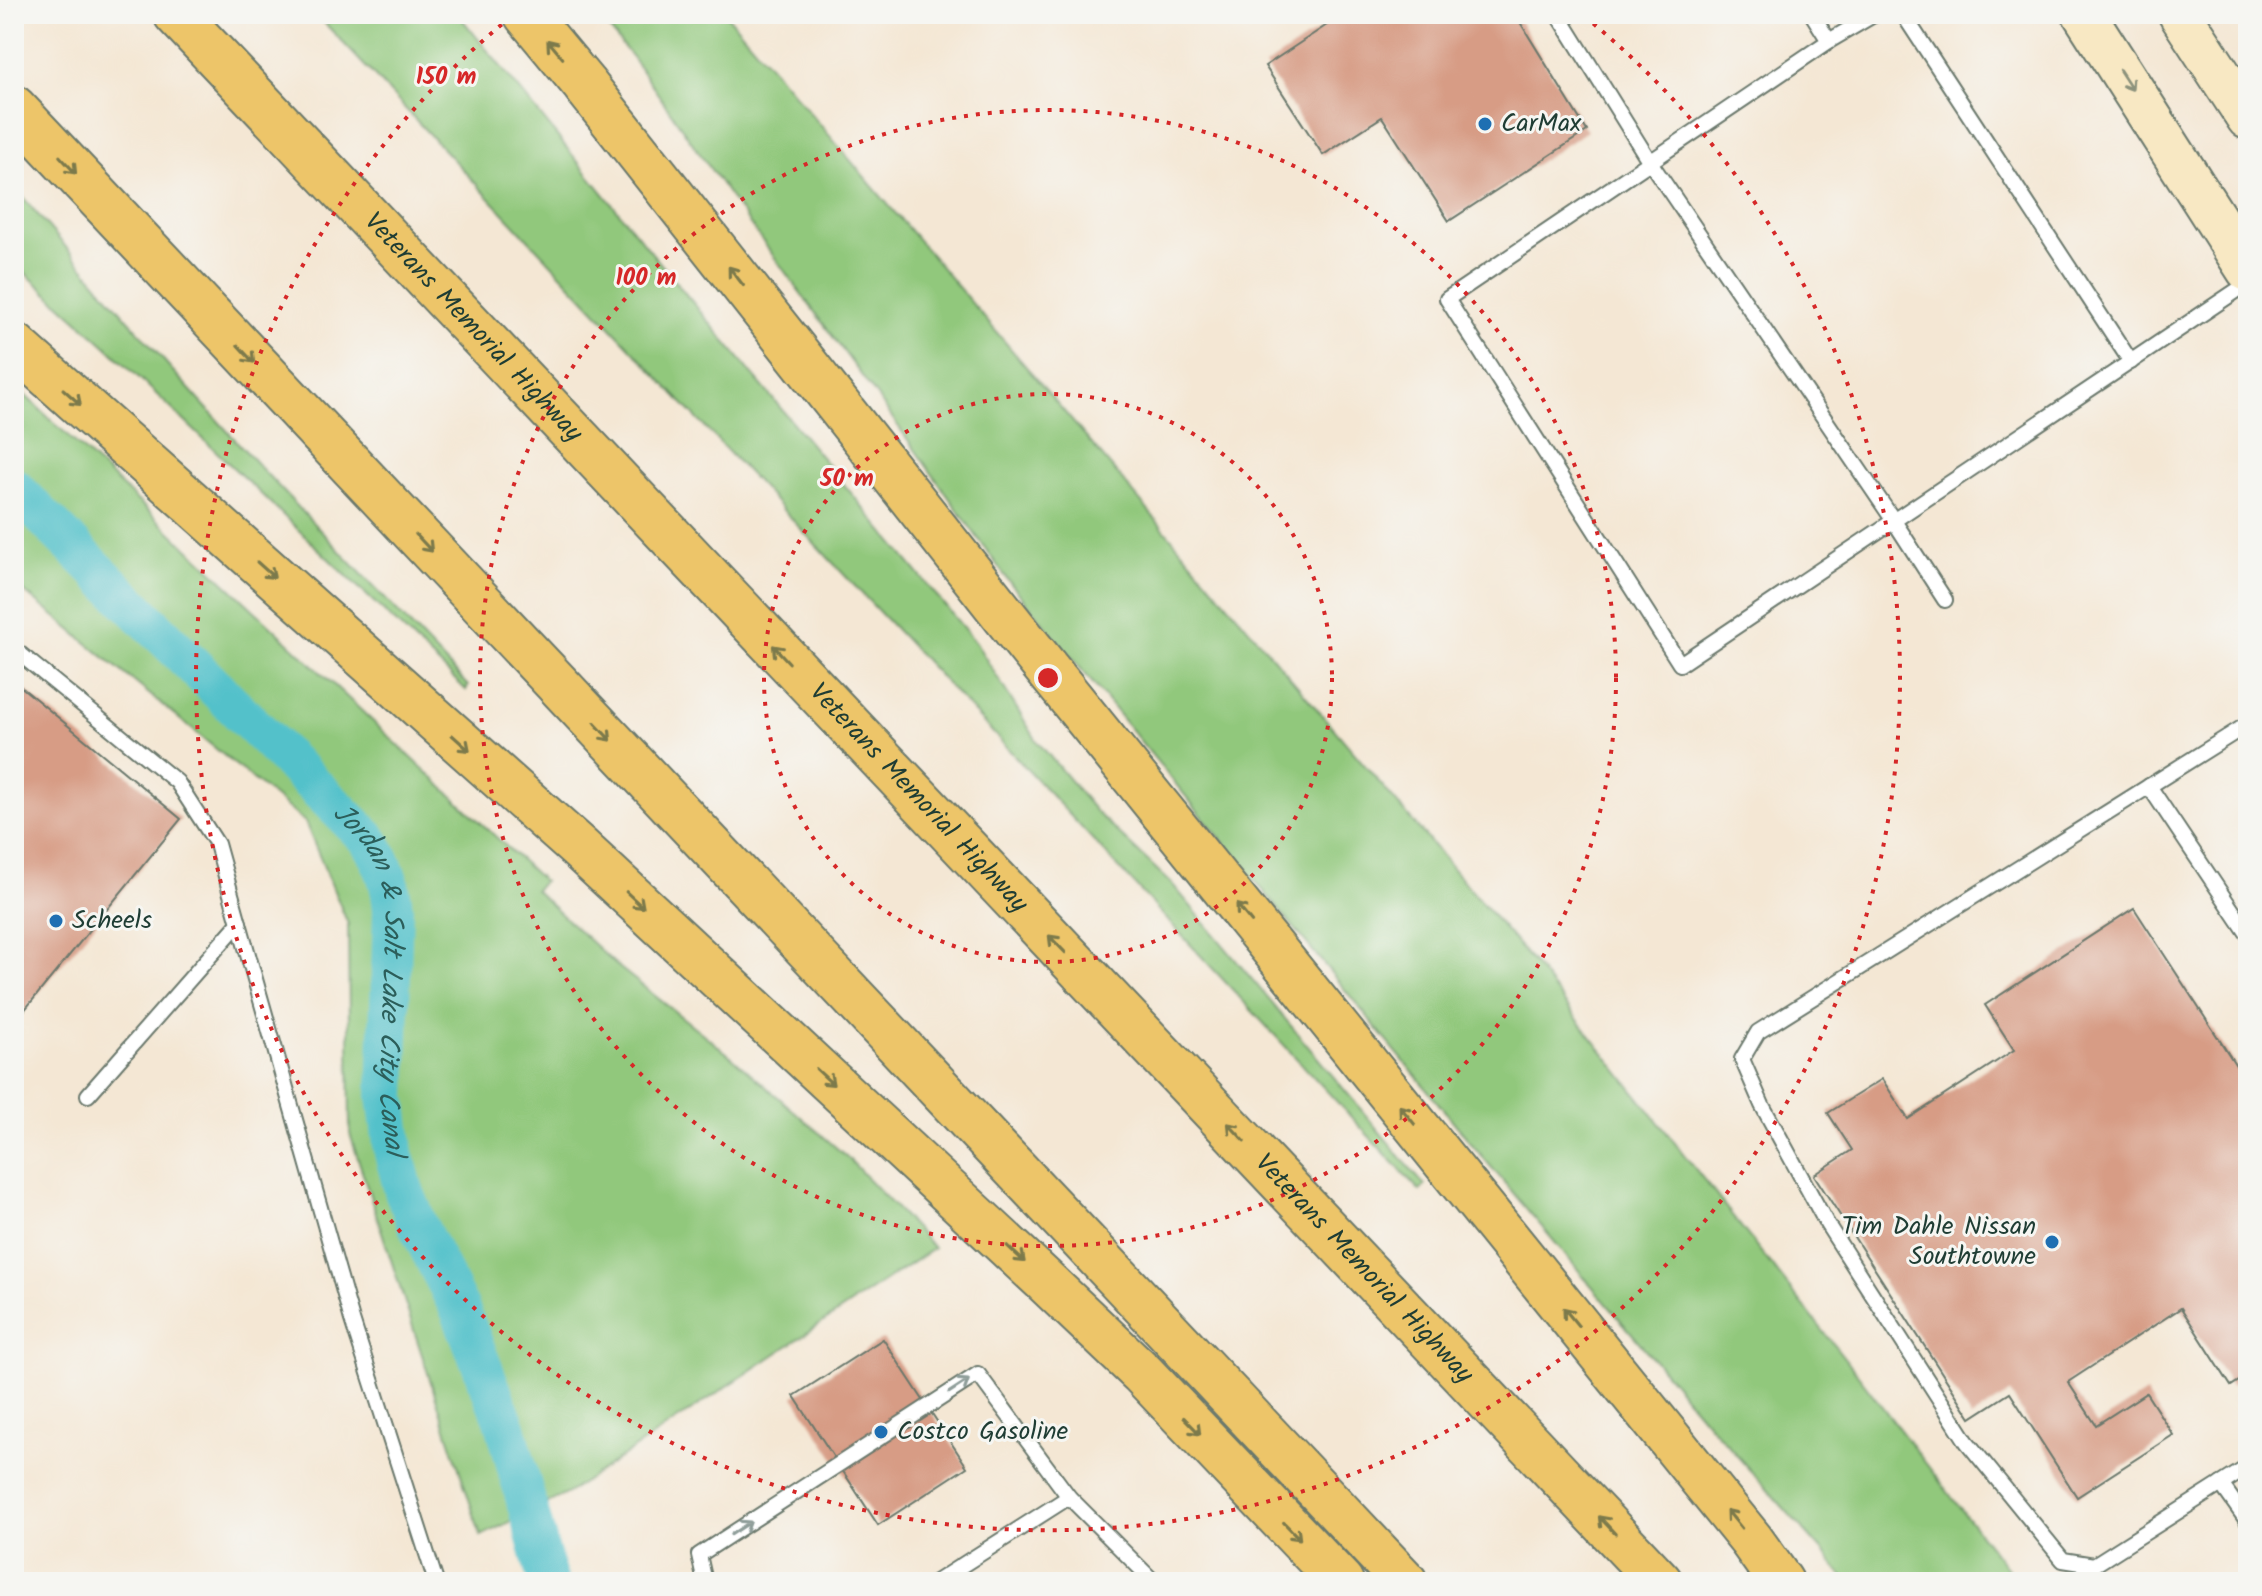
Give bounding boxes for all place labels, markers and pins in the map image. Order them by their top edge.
place label: CarMax [1501,103,1582,145]
marker: CarMax [1476,115,1494,133]
centre of rings [1034,664,1062,692]
place label: Scheels [72,900,152,942]
marker: Scheels [47,912,65,930]
place label: Tim Dahle Nissan Southtowne [1841,1206,2036,1278]
marker: Tim Dahle Nissan Southtowne [2043,1233,2061,1251]
place label: Costco Gasoline [897,1411,1069,1453]
marker: Costco Gasoline [872,1423,890,1441]

